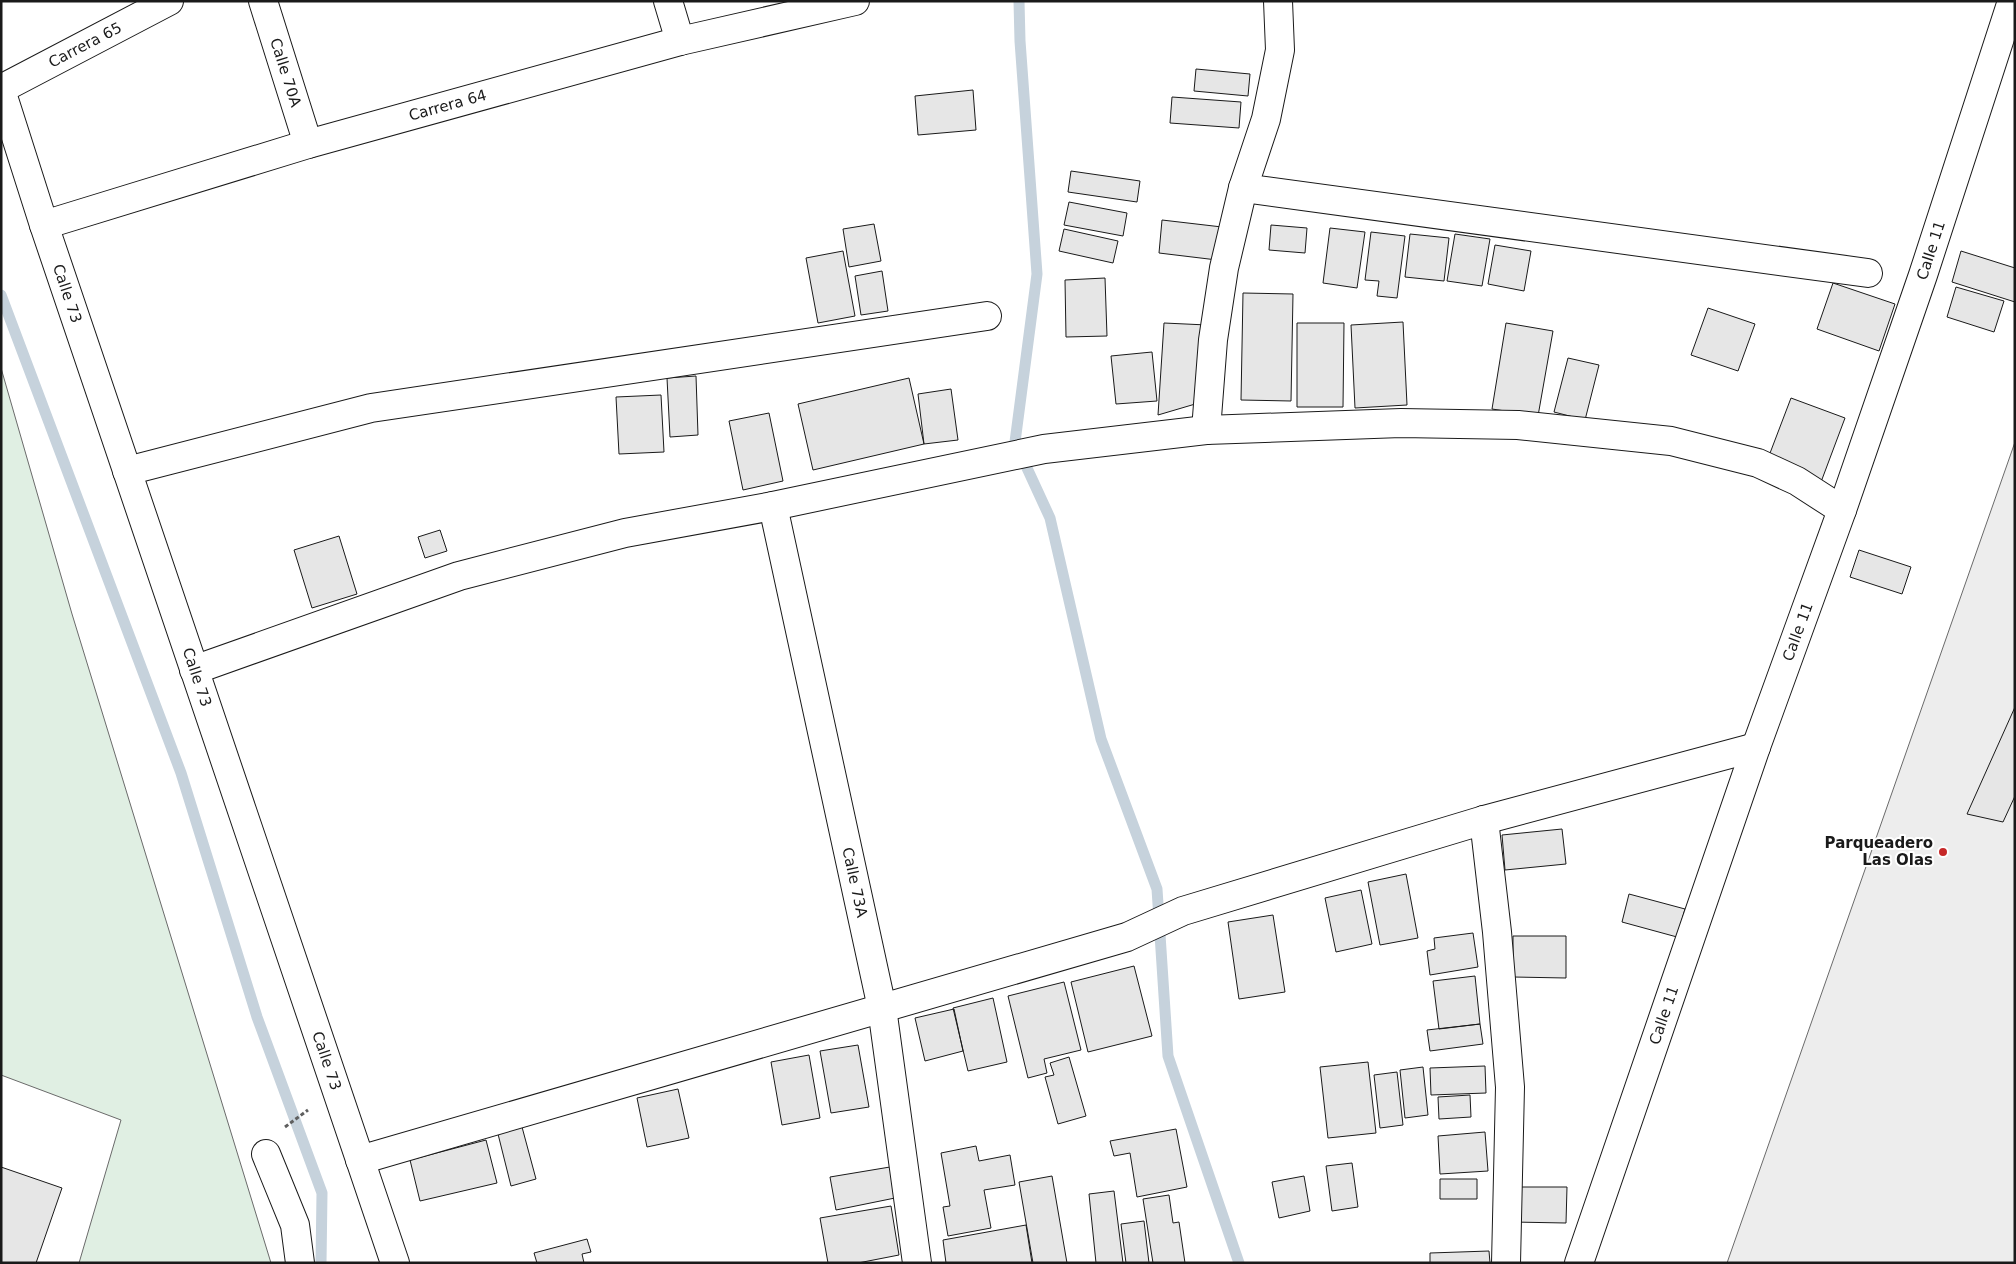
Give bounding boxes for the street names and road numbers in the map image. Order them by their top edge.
street label: Carrera 65 [46,18,125,71]
street label: Calle 70A [266,36,305,110]
street label: Carrera 64 [407,86,489,125]
street label: Calle 11 [1913,219,1949,282]
street label: Calle 73 [49,262,85,325]
street label: Calle 11 [1779,600,1817,664]
street label: Calle 73 [179,645,215,709]
street label: Calle 73A [838,845,871,920]
street label: Calle 11 [1646,983,1682,1047]
street label: Calle 73 [308,1029,345,1093]

